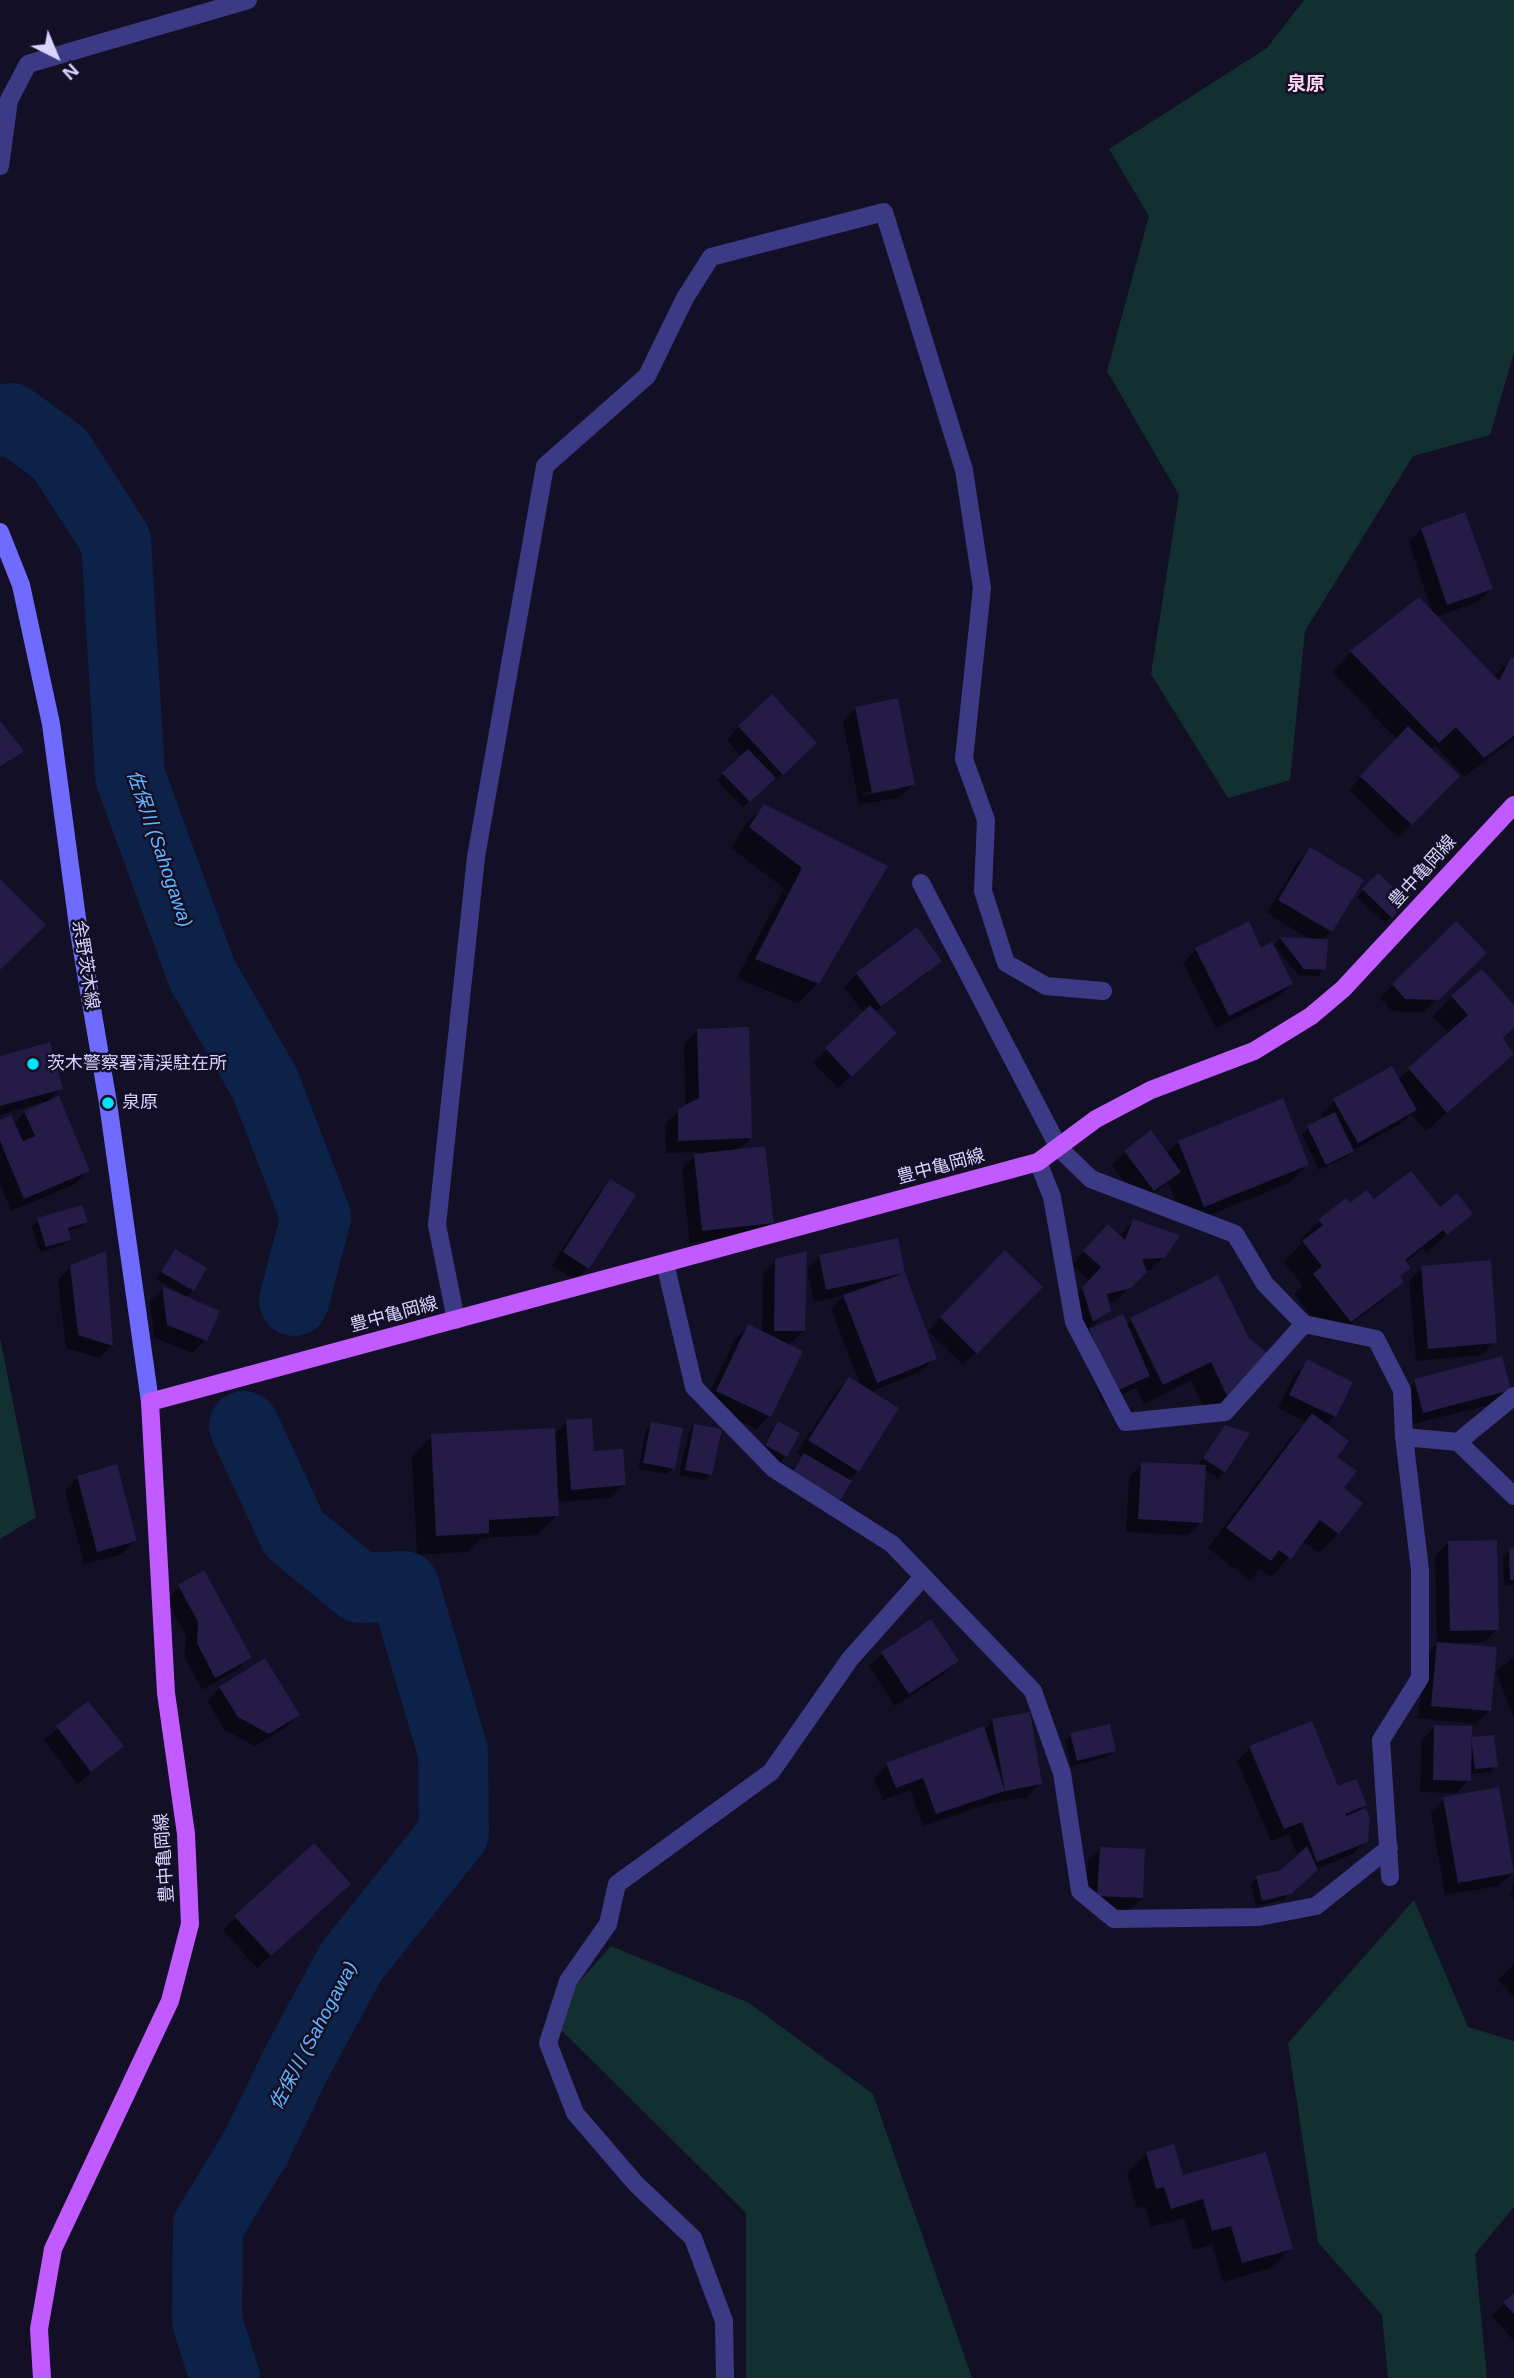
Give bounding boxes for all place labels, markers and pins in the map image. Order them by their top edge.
place label: 茨木警察署清渓駐在所 [47,1053,227,1075]
marker: 茨木警察署清渓駐在所 [25,1056,41,1072]
place label: 泉原 [122,1092,158,1114]
marker: 泉原 [100,1095,116,1111]

